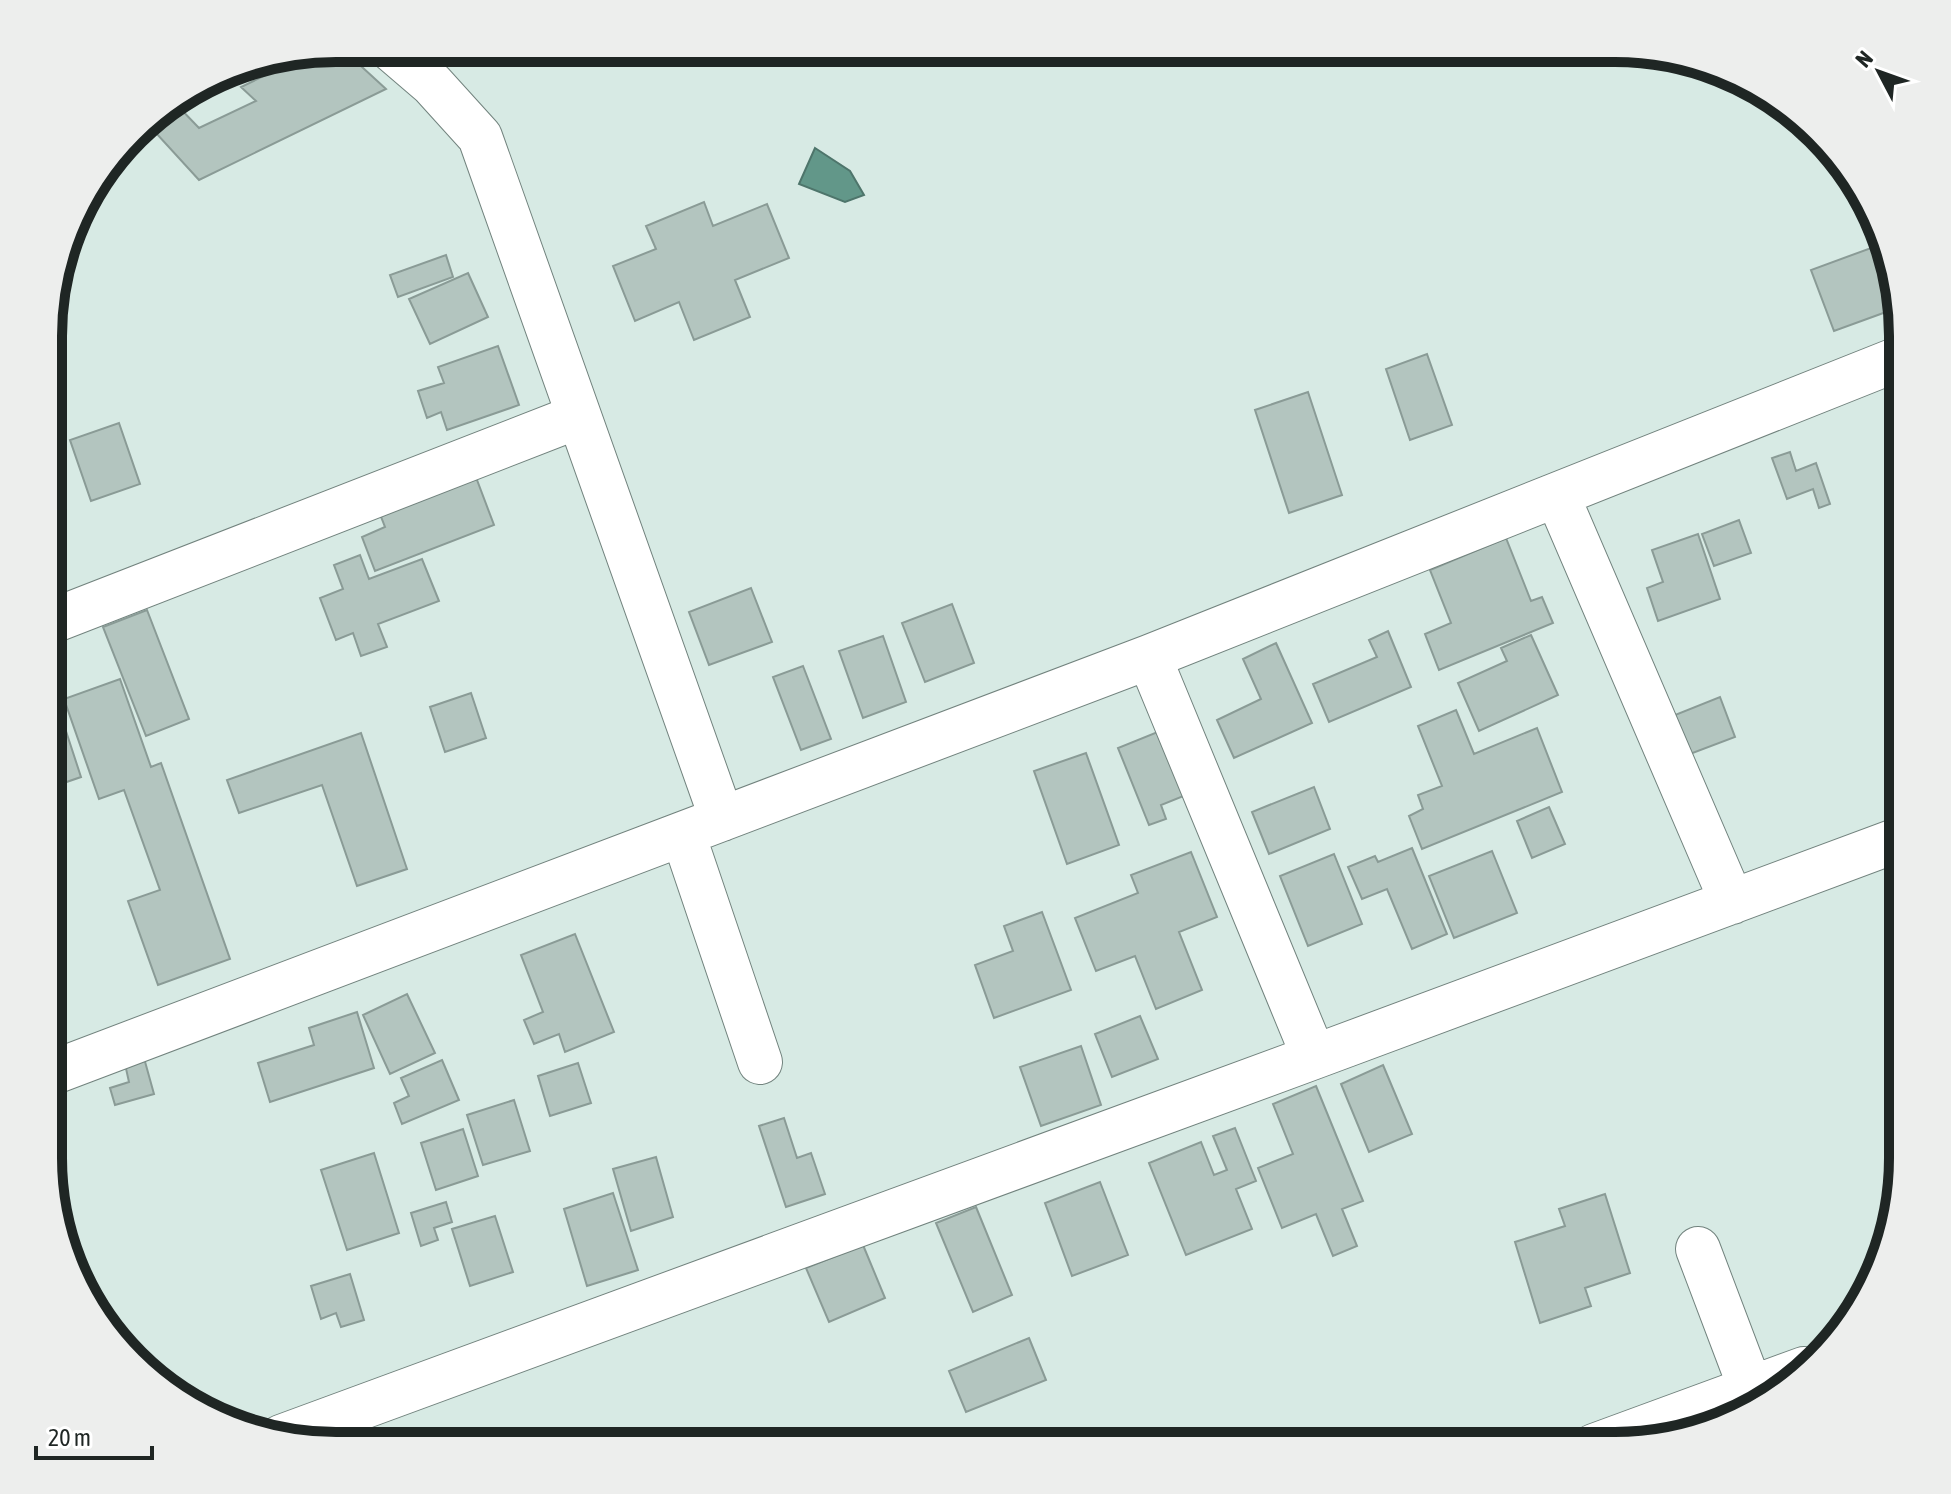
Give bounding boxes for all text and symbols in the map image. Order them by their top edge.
north arrow [1839,32,1919,112]
text: N [1850,45,1878,72]
scale bar [36,1410,152,1460]
text: 20 m [48,1424,91,1451]

